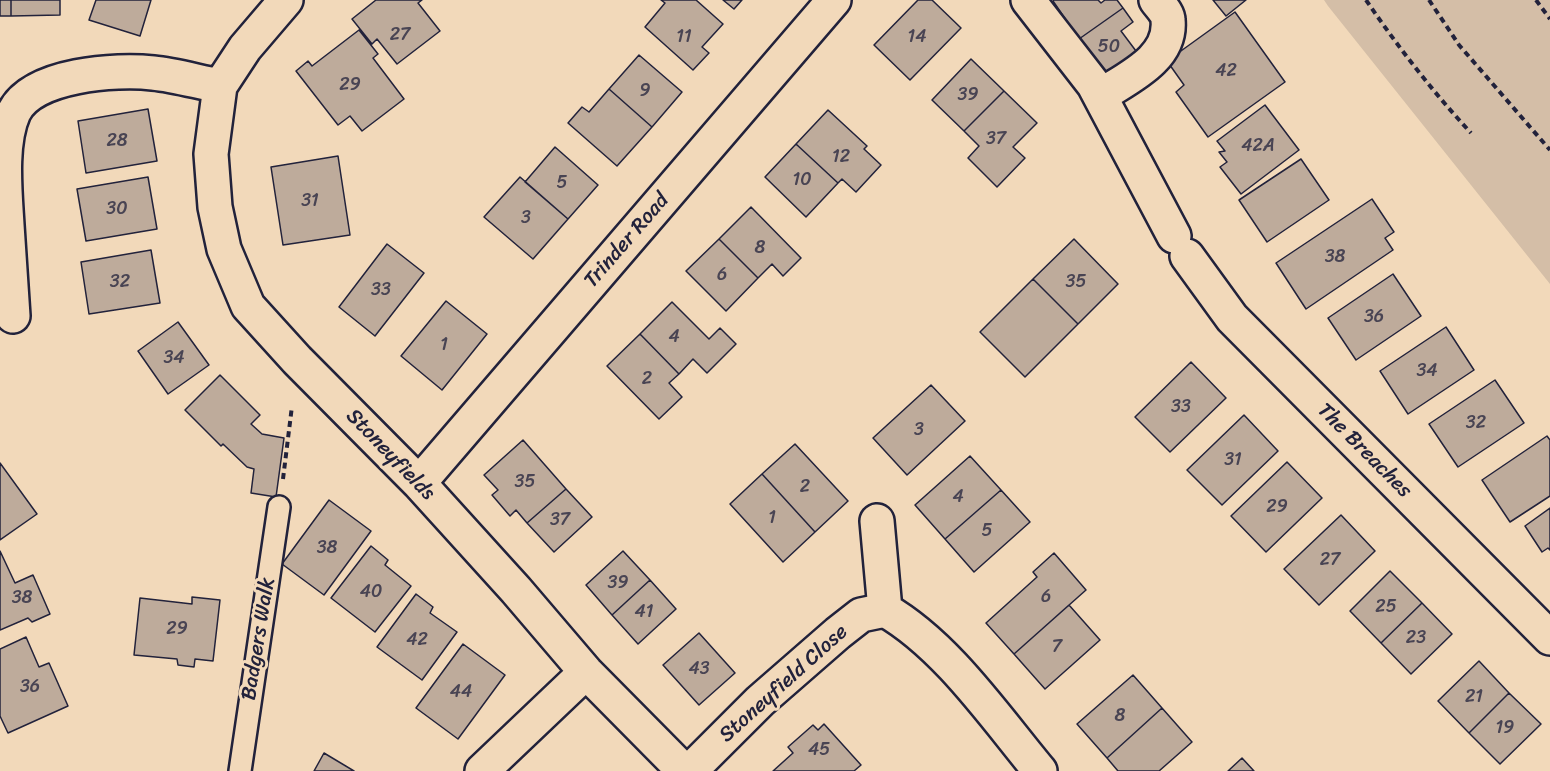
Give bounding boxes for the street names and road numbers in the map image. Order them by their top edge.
street label: Trinder Road [579,189,675,293]
street label: The Breaches [1311,398,1417,504]
street label: Stoneyfields [340,404,440,506]
street label: Badgers Walk [237,576,281,702]
street label: Stoneyfield Close [715,620,853,748]

